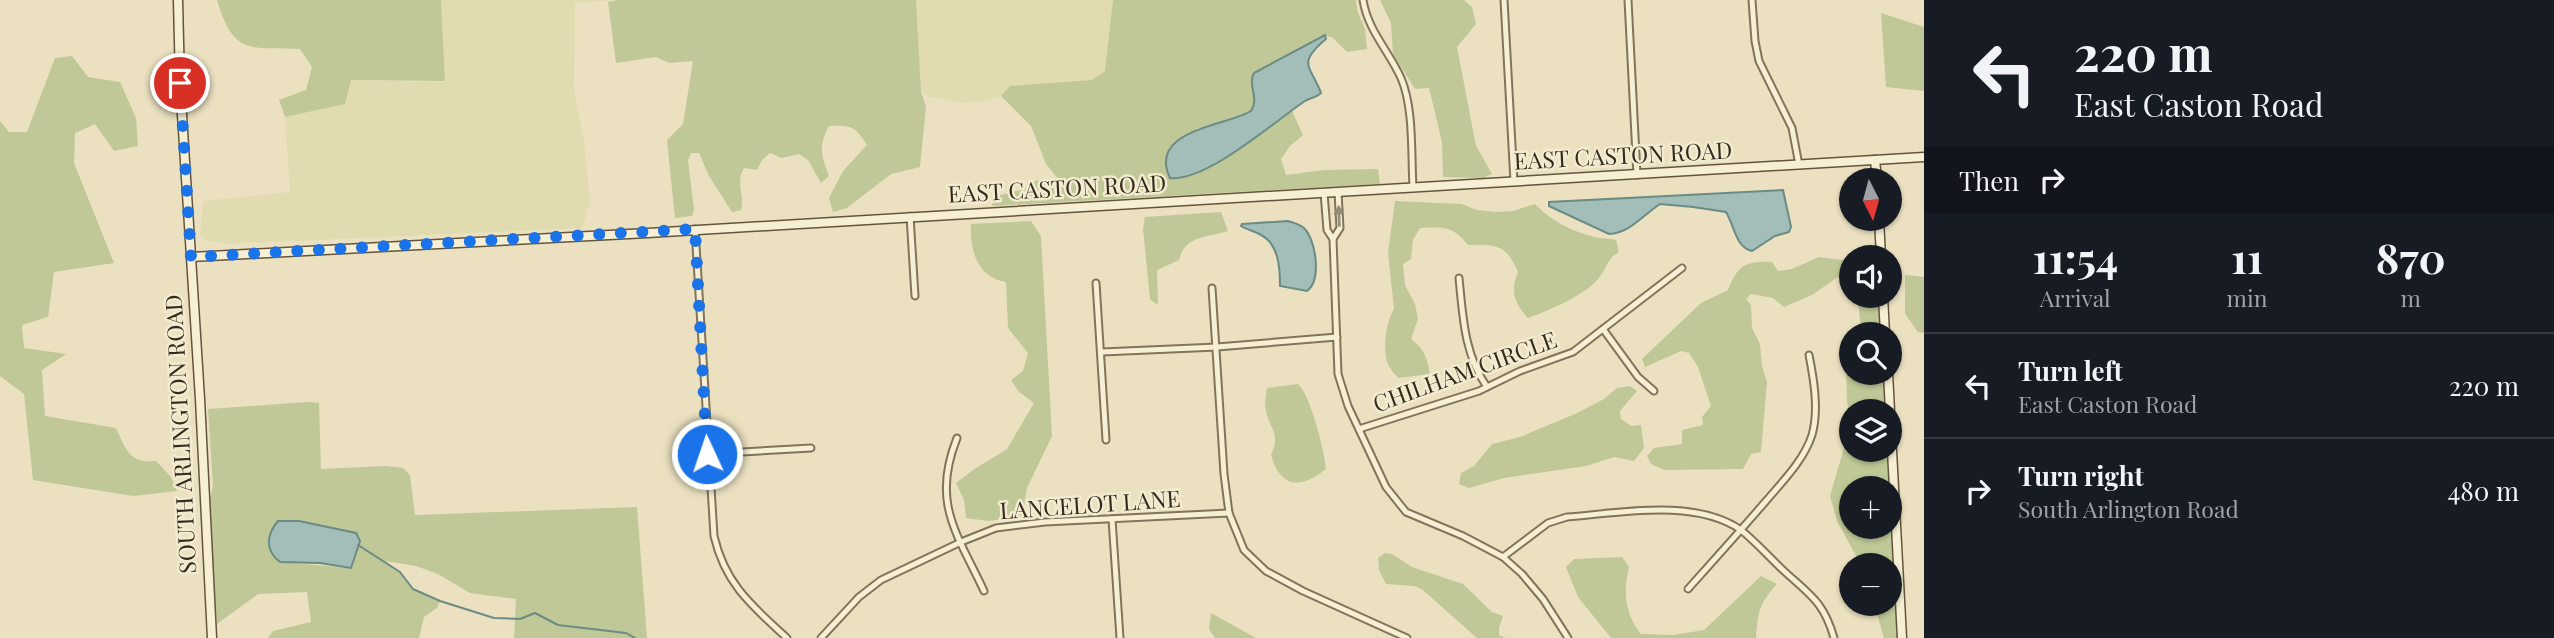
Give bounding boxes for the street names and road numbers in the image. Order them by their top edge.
street label: EAST CASTON ROAD [1513,133,1733,176]
street label: EAST CASTON ROAD [947,166,1167,209]
street label: SOUTH ARLINGTON ROAD [157,294,202,574]
street label: CHILHAM CIRCLE [1368,323,1561,418]
street label: LANCELOT LANE [998,482,1181,525]

